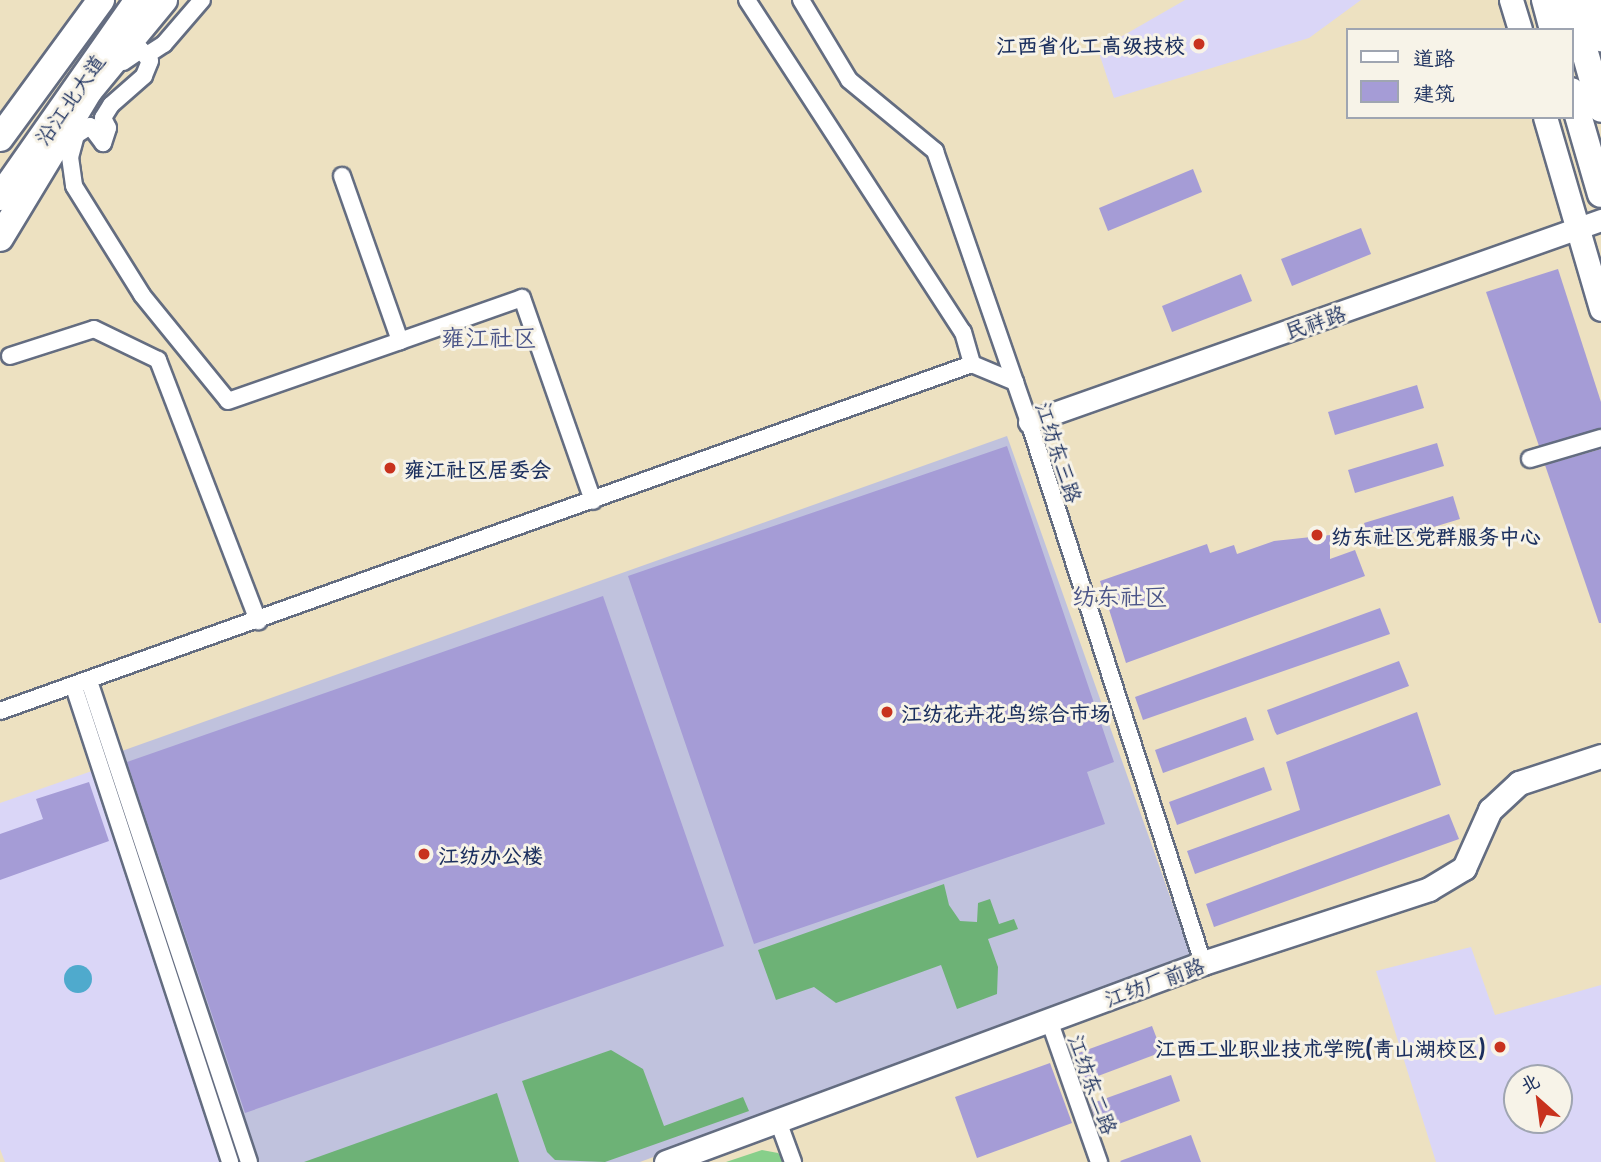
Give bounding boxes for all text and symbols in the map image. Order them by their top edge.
legend [1346,28,1573,119]
place label: 江西省化工高级技校 [996,31,1185,57]
marker: 江西省化工高级技校 [1191,36,1207,52]
text: 道路 [1413,41,1455,73]
street label: 沿江北大道 [29,49,109,149]
text: 建筑 [1413,76,1455,108]
street label: 民祥路 [1281,299,1349,343]
district label: 雍江社区 [441,323,537,351]
street label: 江纺东三路 [1032,398,1088,506]
place label: 雍江社区居委会 [404,455,551,481]
marker: 雍江社区居委会 [382,460,398,476]
place label: 纺东社区党群服务中心 [1331,522,1541,548]
marker: 纺东社区党群服务中心 [1309,527,1325,543]
district label: 纺东社区 [1072,582,1168,610]
place label: 江纺花卉花鸟综合市场 [901,699,1111,725]
marker: 江纺花卉花鸟综合市场 [879,704,895,720]
place label: 江纺办公楼 [438,841,543,867]
marker: 江纺办公楼 [416,846,432,862]
street label: 江纺厂前路 [1100,951,1208,1011]
street label: 江纺东二路 [1064,1030,1124,1138]
place label: 江西工业职业技术学院(青山湖校区) [1155,1034,1486,1060]
marker: 江西工业职业技术学院(青山湖校区) [1492,1039,1508,1055]
north arrow [1503,1064,1573,1134]
text: 北 [1514,1065,1544,1099]

